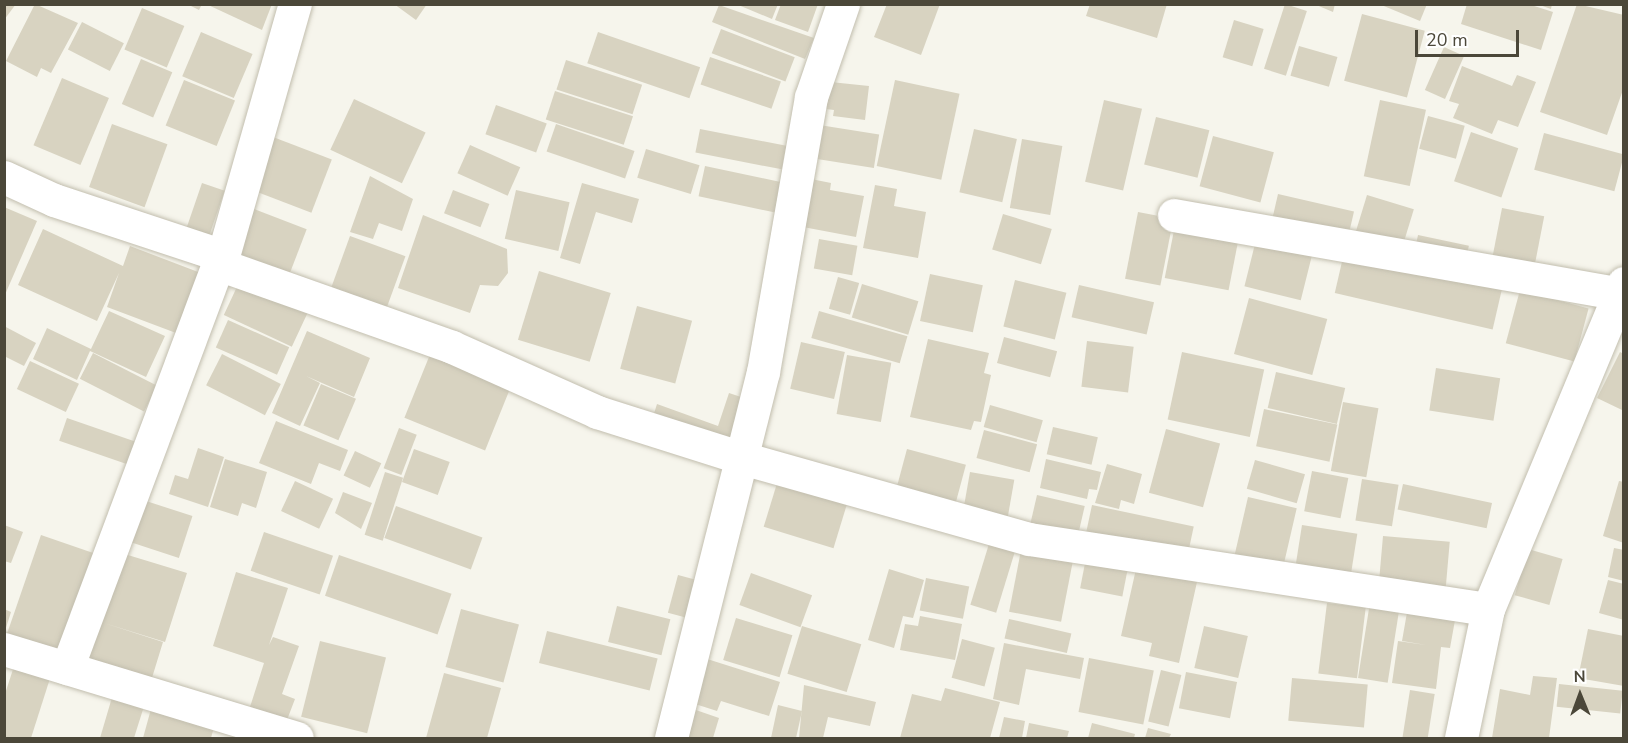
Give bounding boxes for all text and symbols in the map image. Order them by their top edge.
scale bar [1418,18,1522,56]
text: 20 m [1426,28,1468,52]
north arrow [1550,665,1610,725]
text: N [1574,666,1586,688]

